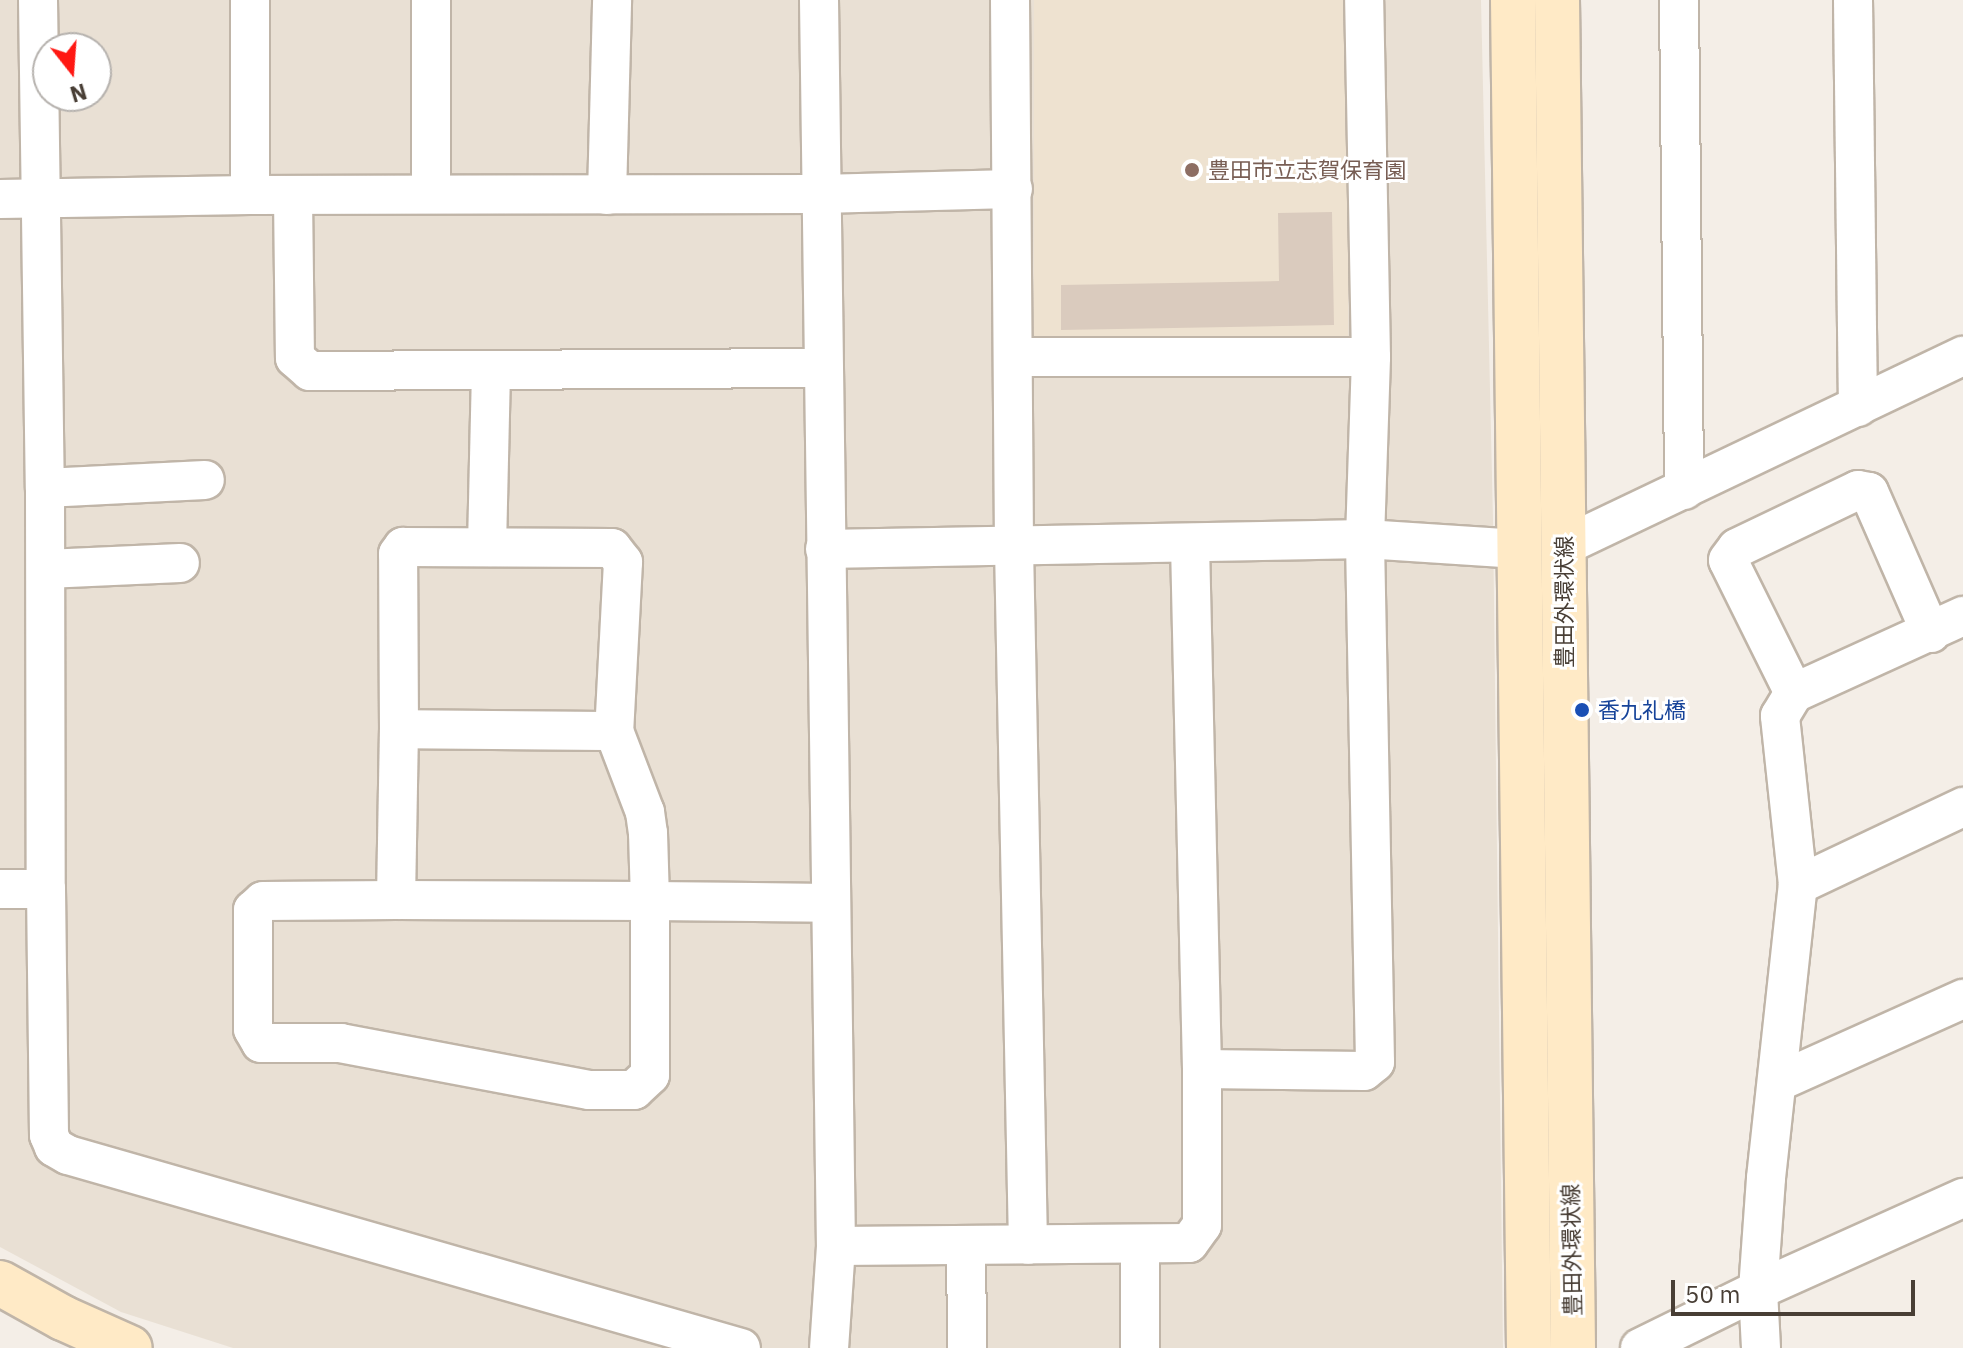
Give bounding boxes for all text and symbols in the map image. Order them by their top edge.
north arrow [32,32,112,112]
text: N [67,77,90,110]
place label: 豊田市立志賀保育園 [1208,157,1406,183]
marker: 豊田市立志賀保育園 [1183,161,1201,179]
street label: 豊田外環状線 [1551,536,1577,668]
place label: 香九礼橋 [1598,697,1686,723]
marker: 香九礼橋 [1573,701,1591,719]
street label: 豊田外環状線 [1557,1184,1585,1316]
scale bar [1675,1264,1919,1314]
text: 50 m [1685,1278,1740,1310]

